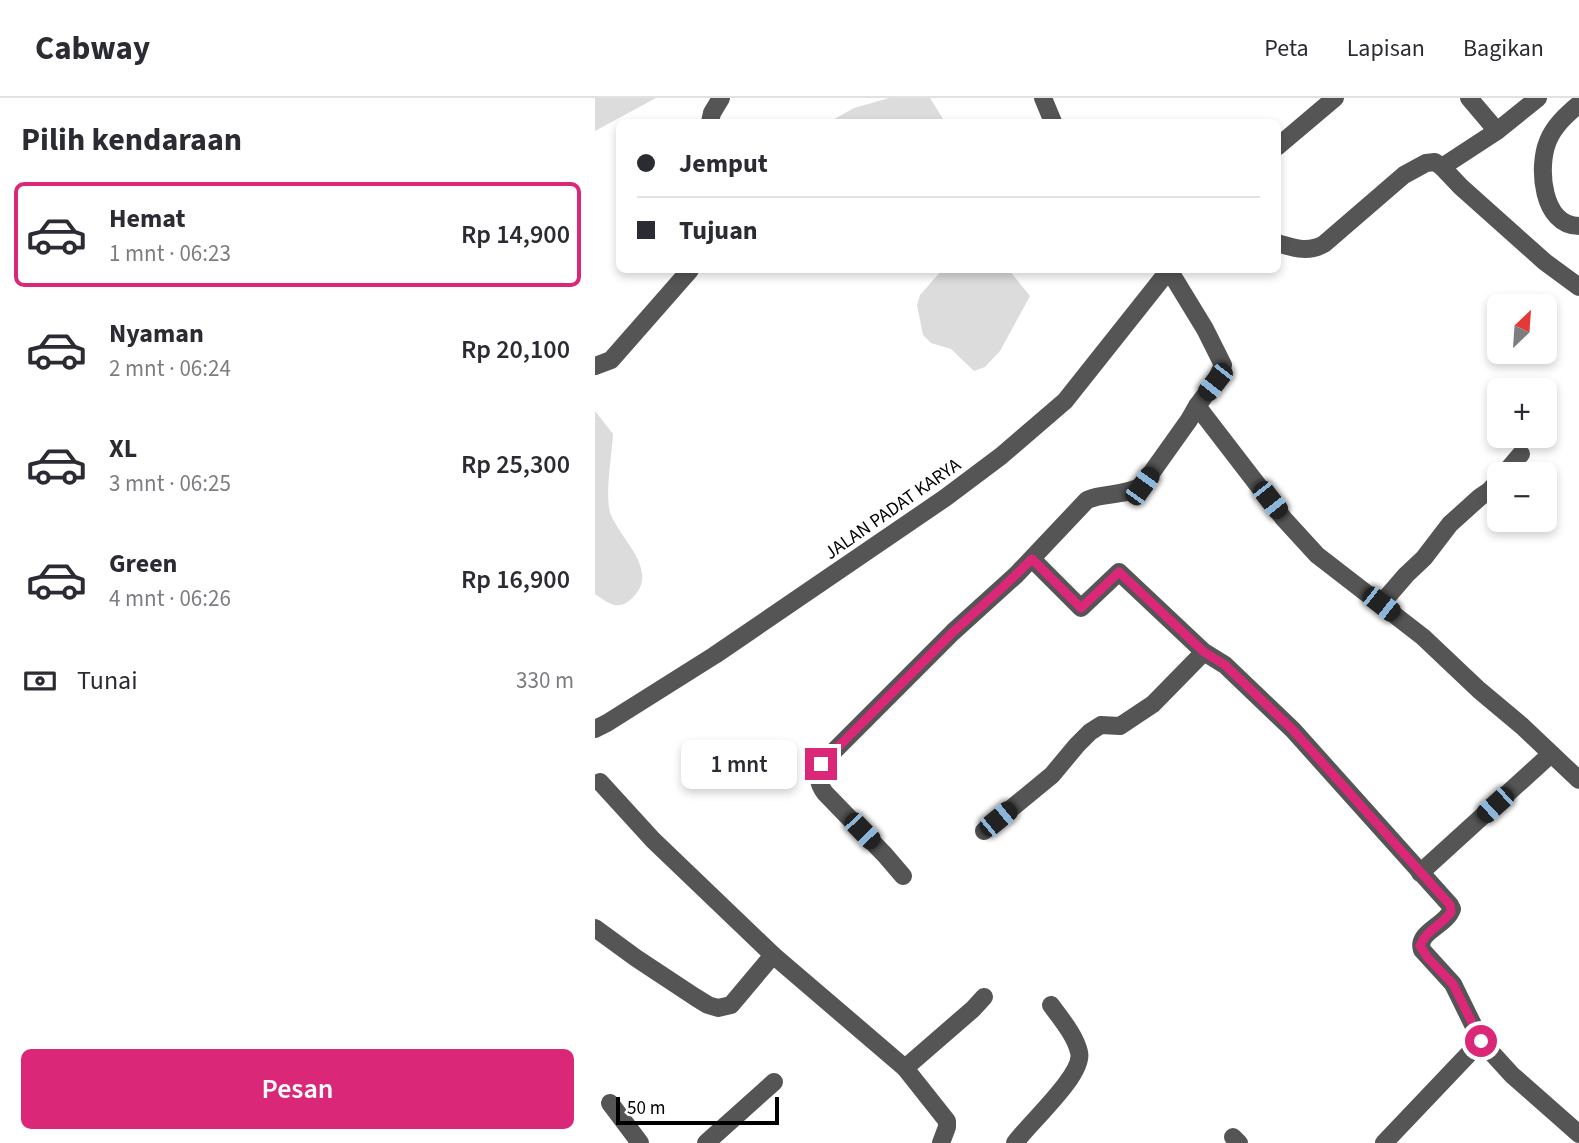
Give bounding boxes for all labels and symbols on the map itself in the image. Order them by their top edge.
north arrow [1487,294,1557,364]
car [1194,359,1237,405]
street label: JALAN PADAT KARYA [819,452,967,566]
car [1122,463,1163,509]
car [1249,477,1292,523]
car [1358,583,1405,625]
callout: 1 mnt [681,740,797,788]
route end [805,748,837,780]
car [1473,783,1518,827]
car [976,798,1021,840]
car [840,809,885,853]
route start [1465,1025,1497,1057]
scale bar [616,1094,779,1126]

